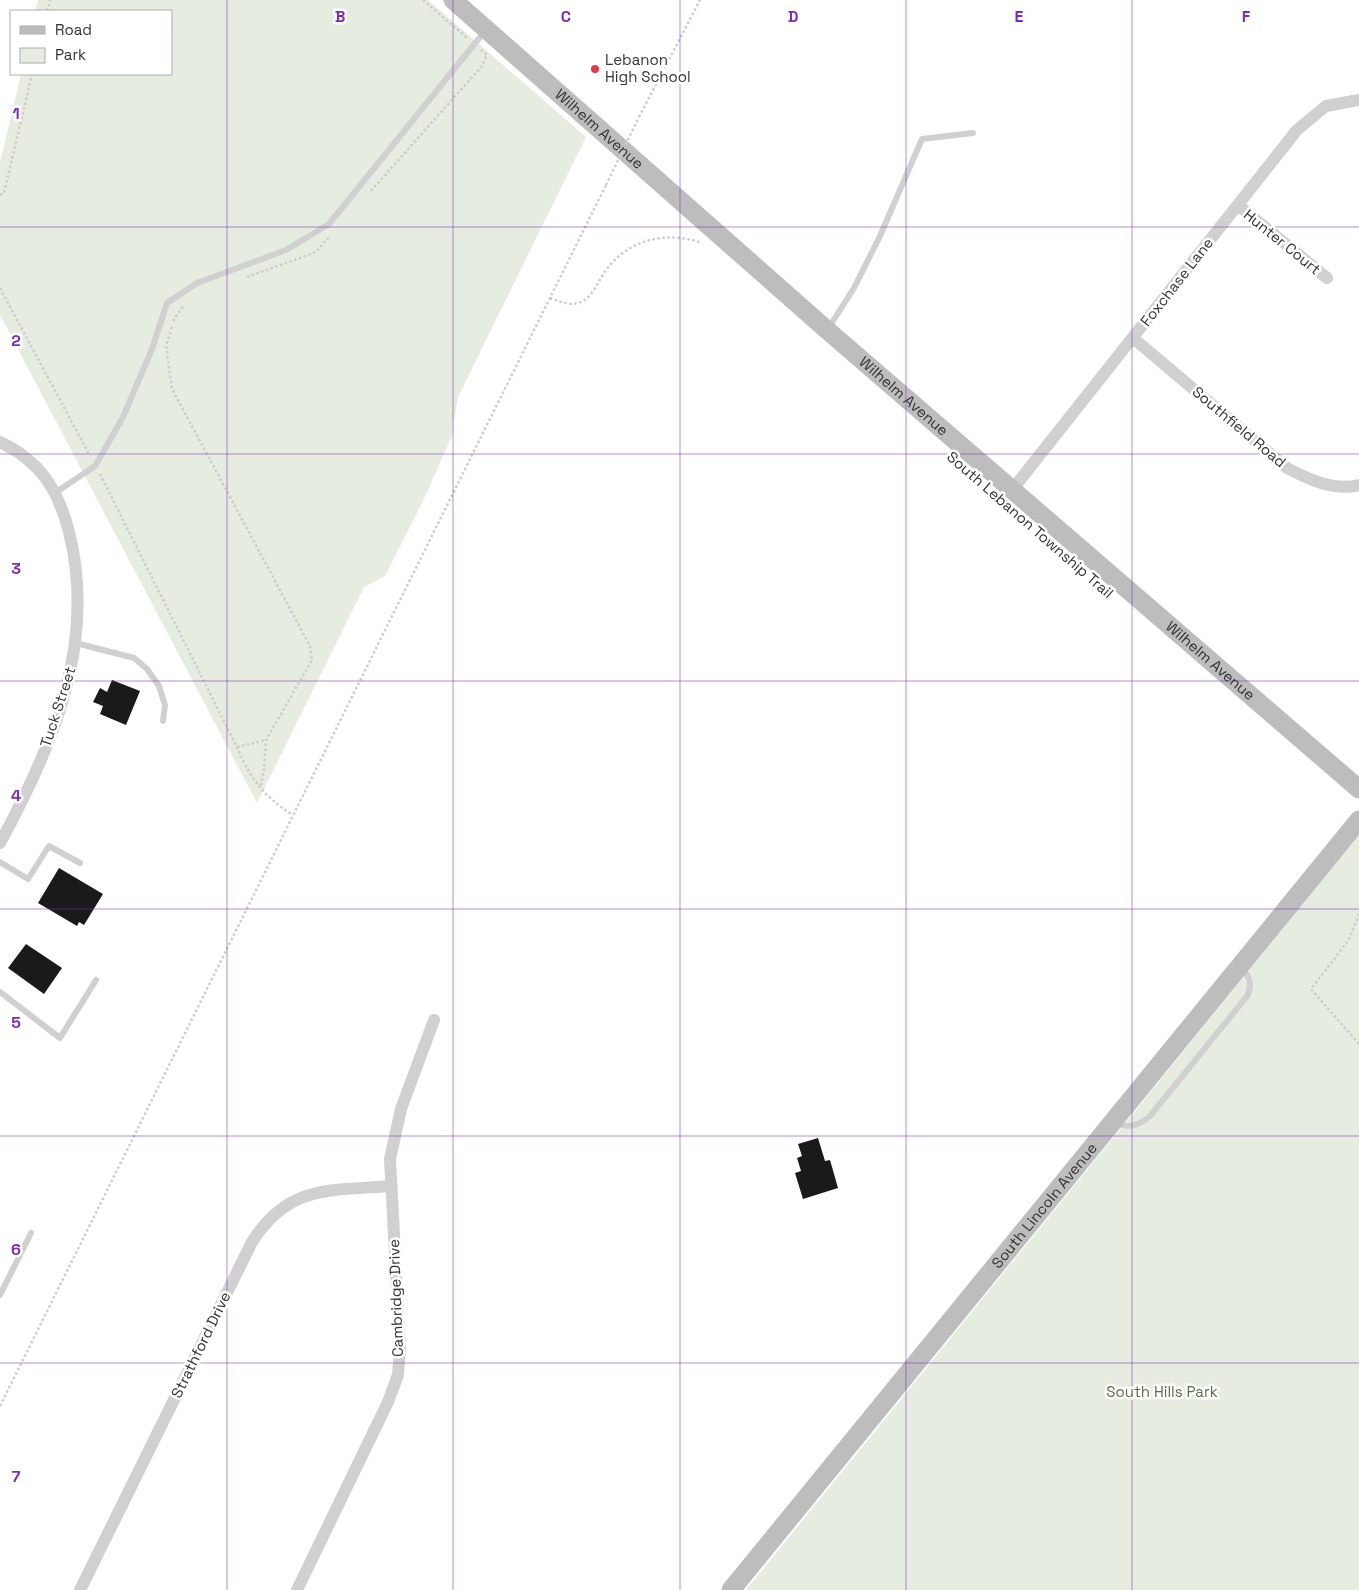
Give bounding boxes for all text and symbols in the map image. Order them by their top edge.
text: B [335,6,345,27]
text: C [561,6,571,27]
text: D [788,6,798,27]
text: E [1015,6,1024,27]
text: F [1242,6,1251,27]
legend [10,10,172,75]
text: Road [55,20,92,39]
text: Park [55,45,86,64]
place label: Lebanon High School [605,50,691,86]
marker: Lebanon High School [589,63,601,75]
street label: Wilhelm Avenue [551,85,648,173]
text: 1 [12,103,20,124]
street label: Hunter Court [1240,205,1325,279]
street label: Foxchase Lane [1136,233,1217,330]
text: 2 [11,330,21,351]
street label: Wilhelm Avenue [855,352,953,440]
street label: Southfield Road [1189,382,1290,471]
street label: South Lebanon Township Trail [943,447,1118,602]
text: 3 [11,558,21,579]
street label: Wilhelm Avenue [1162,617,1259,704]
street label: Tuck Street [36,664,80,750]
text: 4 [11,785,21,806]
text: 5 [11,1012,21,1033]
street label: South Lincoln Avenue [987,1139,1101,1272]
text: 6 [11,1239,21,1260]
street label: Cambridge Drive [384,1239,407,1357]
street label: Strathford Drive [167,1288,235,1401]
park label: South Hills Park [1106,1382,1218,1401]
text: 7 [12,1466,21,1487]

